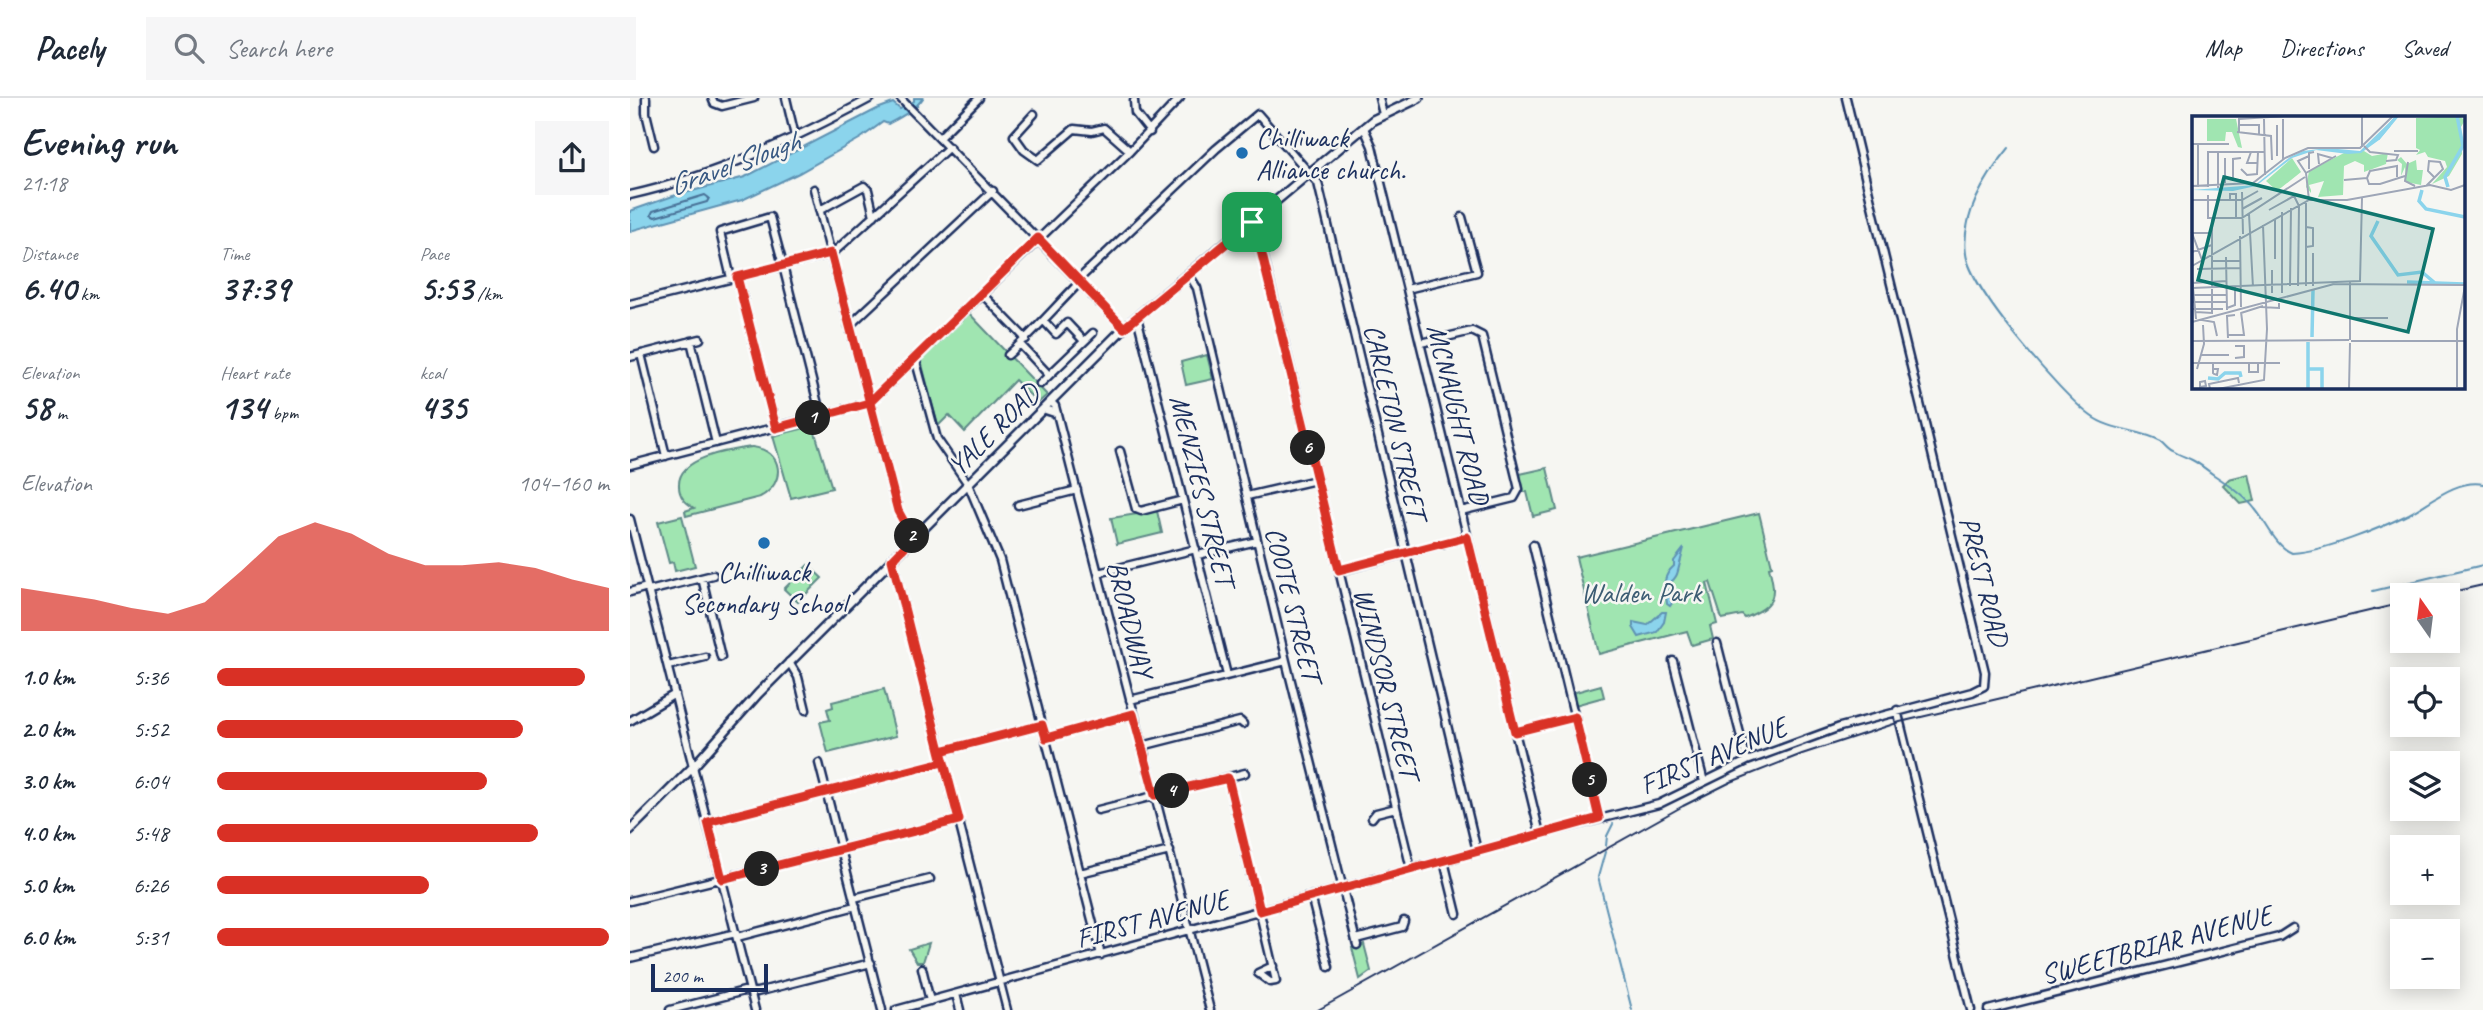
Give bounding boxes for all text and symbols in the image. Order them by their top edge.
search box [146,17,636,80]
text: Pacely [35,27,104,69]
icon: search [170,29,208,67]
text: Search here [226,32,332,65]
text: Map [2205,33,2242,63]
text: Directions [2280,33,2363,63]
text: Saved [2401,33,2448,63]
inset map [2192,116,2466,388]
text: Evening run [21,119,177,166]
place label: Chilliwack Alliance church. [1256,120,1406,187]
button: share [535,121,609,195]
water label: Gravel Slough [663,121,807,204]
marker: Chilliwack Alliance church. [1234,145,1250,161]
text: 21:18 [21,169,67,198]
pin [1222,192,1282,252]
icon: arrive [1233,203,1271,241]
text: Distance [21,242,78,266]
text: Time [220,242,249,266]
text: Pace [420,242,449,266]
text: 6.40 [21,266,76,311]
text: 37:39 [220,266,290,311]
text: 5:53 [420,266,473,311]
text: km [76,282,99,306]
text: /km [473,282,502,306]
street label: MCNAUGHT ROAD [1419,320,1498,510]
street label: CARLETON STREET [1356,321,1436,528]
text: Elevation [21,361,79,385]
text: Heart rate [220,361,290,385]
text: kcal [420,361,445,385]
street label: YALE ROAD [940,374,1049,483]
text: 58 [21,385,52,430]
text: 134 [220,385,268,430]
text: 435 [420,385,466,430]
street label: MENZIES STREET [1162,391,1245,596]
pin: 1 [796,400,830,436]
text: m [52,401,67,425]
text: bpm [268,401,298,425]
text: 1 [808,405,817,429]
pin: 6 [1290,430,1326,466]
text: 6 [1303,435,1312,459]
text: Elevation [21,469,92,498]
text: 104–160 m [518,469,609,498]
street label: PREST ROAD [1952,513,2018,652]
pin: 2 [894,518,930,554]
text: 2 [907,523,916,547]
street label: COOTE STREET [1258,524,1331,692]
marker: Chilliwack Secondary School [756,535,772,551]
place label: Chilliwack Secondary School [681,554,852,621]
street label: BROADWAY [1099,557,1163,685]
park label: Walden Park [1581,575,1703,610]
north arrow [2390,583,2460,653]
map controls [2390,583,2460,989]
street label: WINDSOR STREET [1346,585,1429,789]
text: 1.0 km [21,663,75,692]
text: 5:36 [133,663,169,692]
button: locate [2390,667,2460,737]
street label: FIRST AVENUE [1634,707,1795,802]
text: 2.0 km [21,715,75,744]
text: 5:52 [133,715,169,744]
button: layers [2390,751,2460,821]
pin: 5 [1572,762,1608,798]
text: 3.0 km [21,767,75,796]
text: 6:04 [133,767,169,796]
text: 5 [1585,767,1594,791]
pin: 4 [1154,774,1190,808]
text: 4 [1167,778,1176,802]
text: 4.0 km [21,819,75,848]
text: 5:48 [133,819,169,848]
button: + [2390,835,2460,905]
pin: 3 [744,852,780,886]
text: 3 [757,856,766,880]
text: 5.0 km [21,871,74,900]
text: 6:26 [133,871,169,900]
street label: FIRST AVENUE [1072,880,1236,956]
street label: SWEETBRIAR AVENUE [2037,896,2279,992]
button: − [2390,919,2460,989]
text: 6.0 km [21,923,75,952]
text: 5:31 [133,923,169,952]
scale bar [651,961,768,993]
text: 200 m [662,964,703,988]

